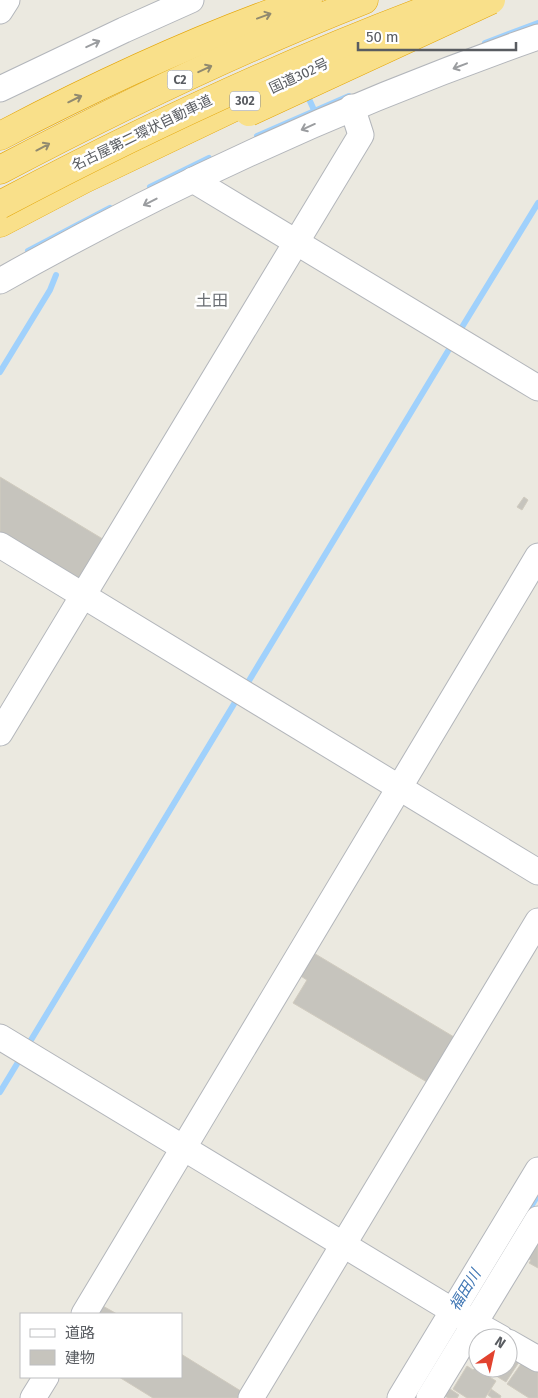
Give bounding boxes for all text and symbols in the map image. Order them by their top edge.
one-way arrow [256,11,271,20]
scale bar [358,20,516,52]
text: 50 m [366,28,399,46]
one-way arrow [85,39,100,49]
street label: 国道302号 [267,55,331,97]
one-way arrow [452,62,468,71]
one-way arrow [197,63,212,73]
road number: C2 [168,70,192,90]
street label: 名古屋第二環状自動車道 [69,92,215,174]
road number: 302 [230,92,260,110]
one-way arrow [67,93,82,103]
one-way arrow [301,122,316,132]
one-way arrow [35,142,50,151]
one-way arrow [143,198,158,207]
district label: 土田 [196,291,228,310]
water label: 福田川 [446,1264,485,1314]
legend [20,1313,182,1378]
text: 道路 [65,1324,95,1342]
north arrow [468,1328,518,1378]
text: N [491,1333,509,1352]
text: 建物 [65,1349,95,1367]

